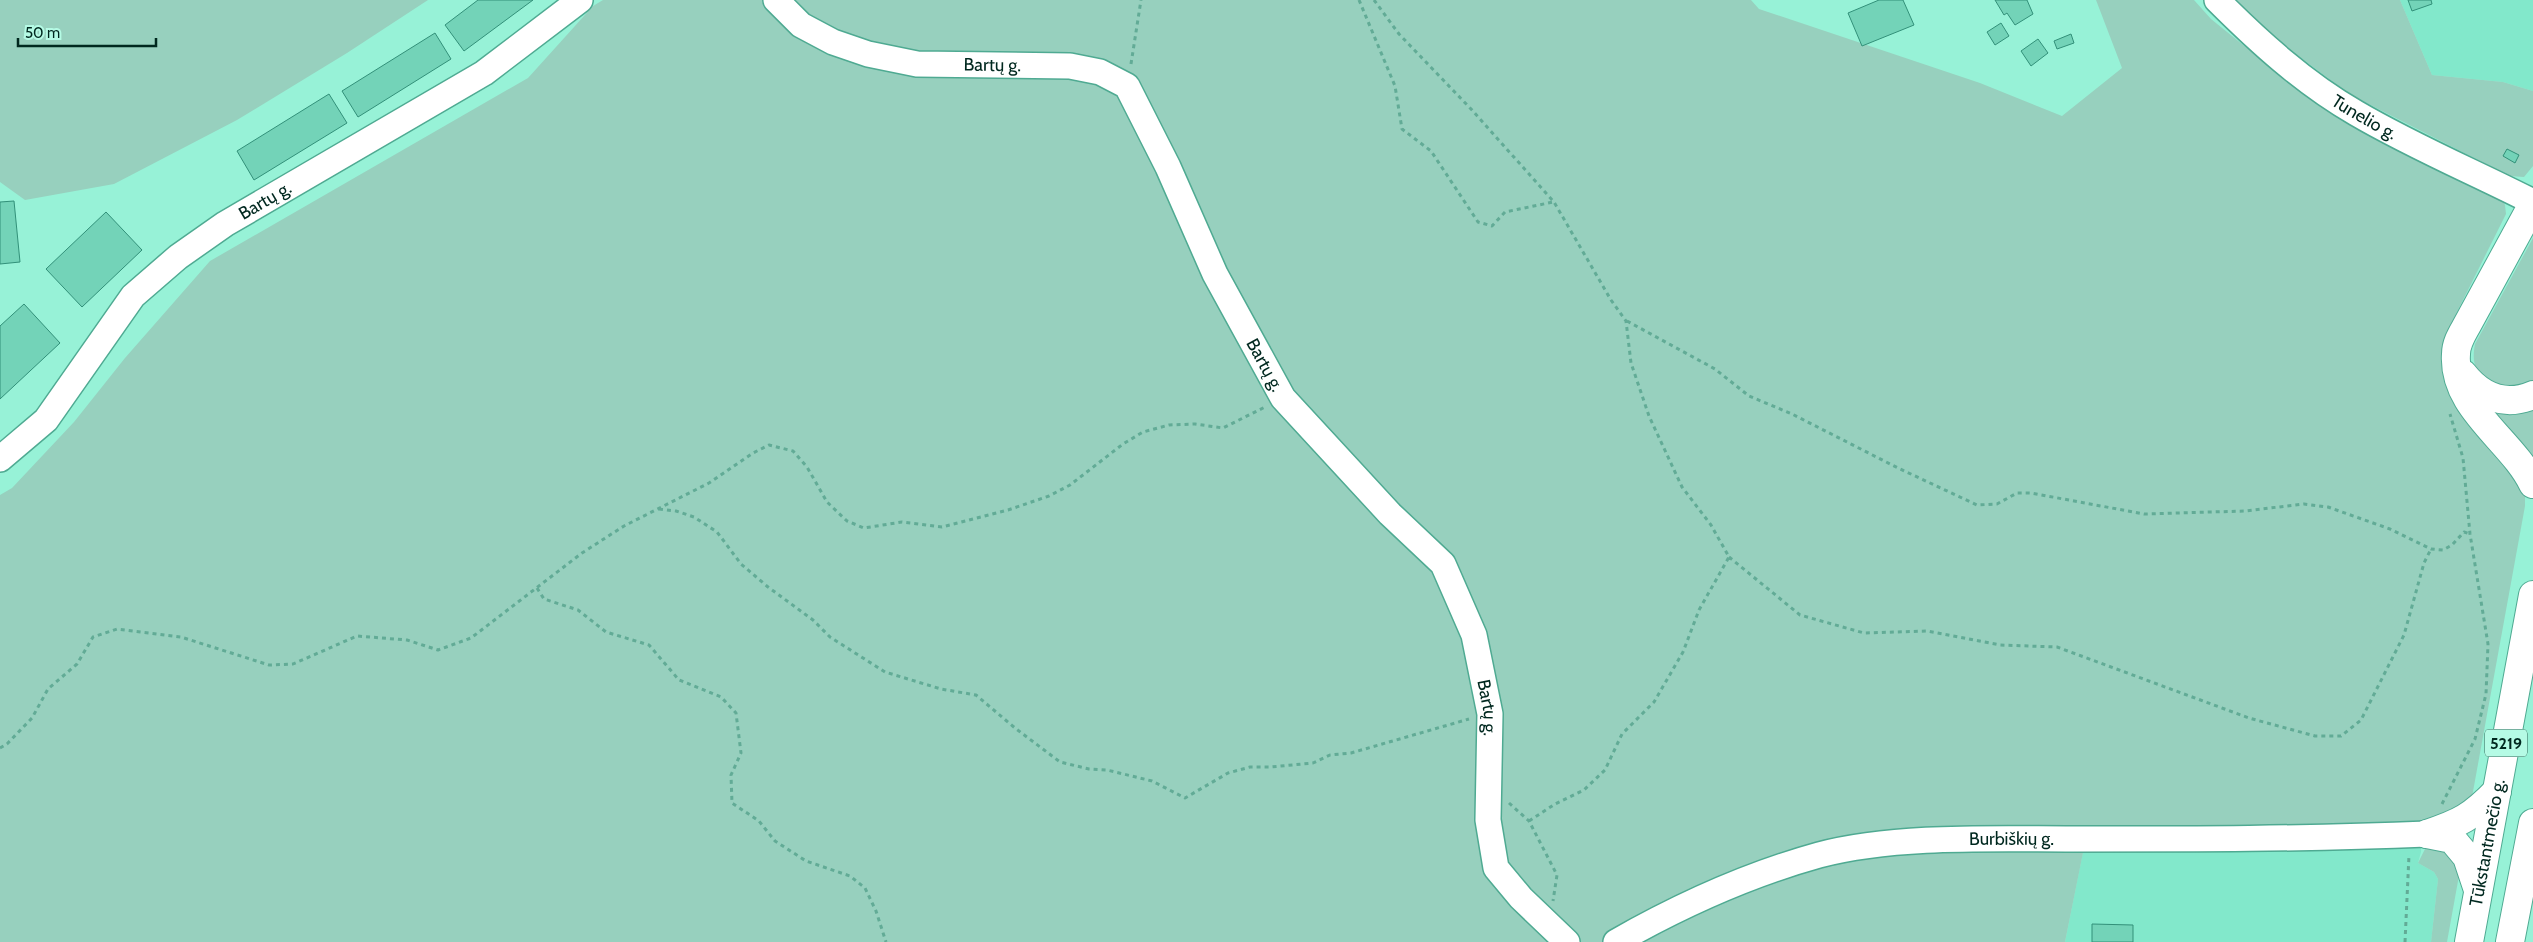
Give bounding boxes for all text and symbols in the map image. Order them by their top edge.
scale bar [18,15,155,47]
text: 50 m [25,24,60,42]
street label: Bartų g. [964,54,1021,76]
street label: Tunelio g. [2328,90,2401,145]
street label: Bartų g. [235,177,295,225]
street label: Bartų g. [1241,334,1288,395]
street label: Bartų g. [1472,677,1501,736]
road number: 5219 [2485,730,2527,756]
street label: Tūkstantmečio g. [2465,777,2510,908]
street label: Burbiškių g. [1969,828,2054,850]

